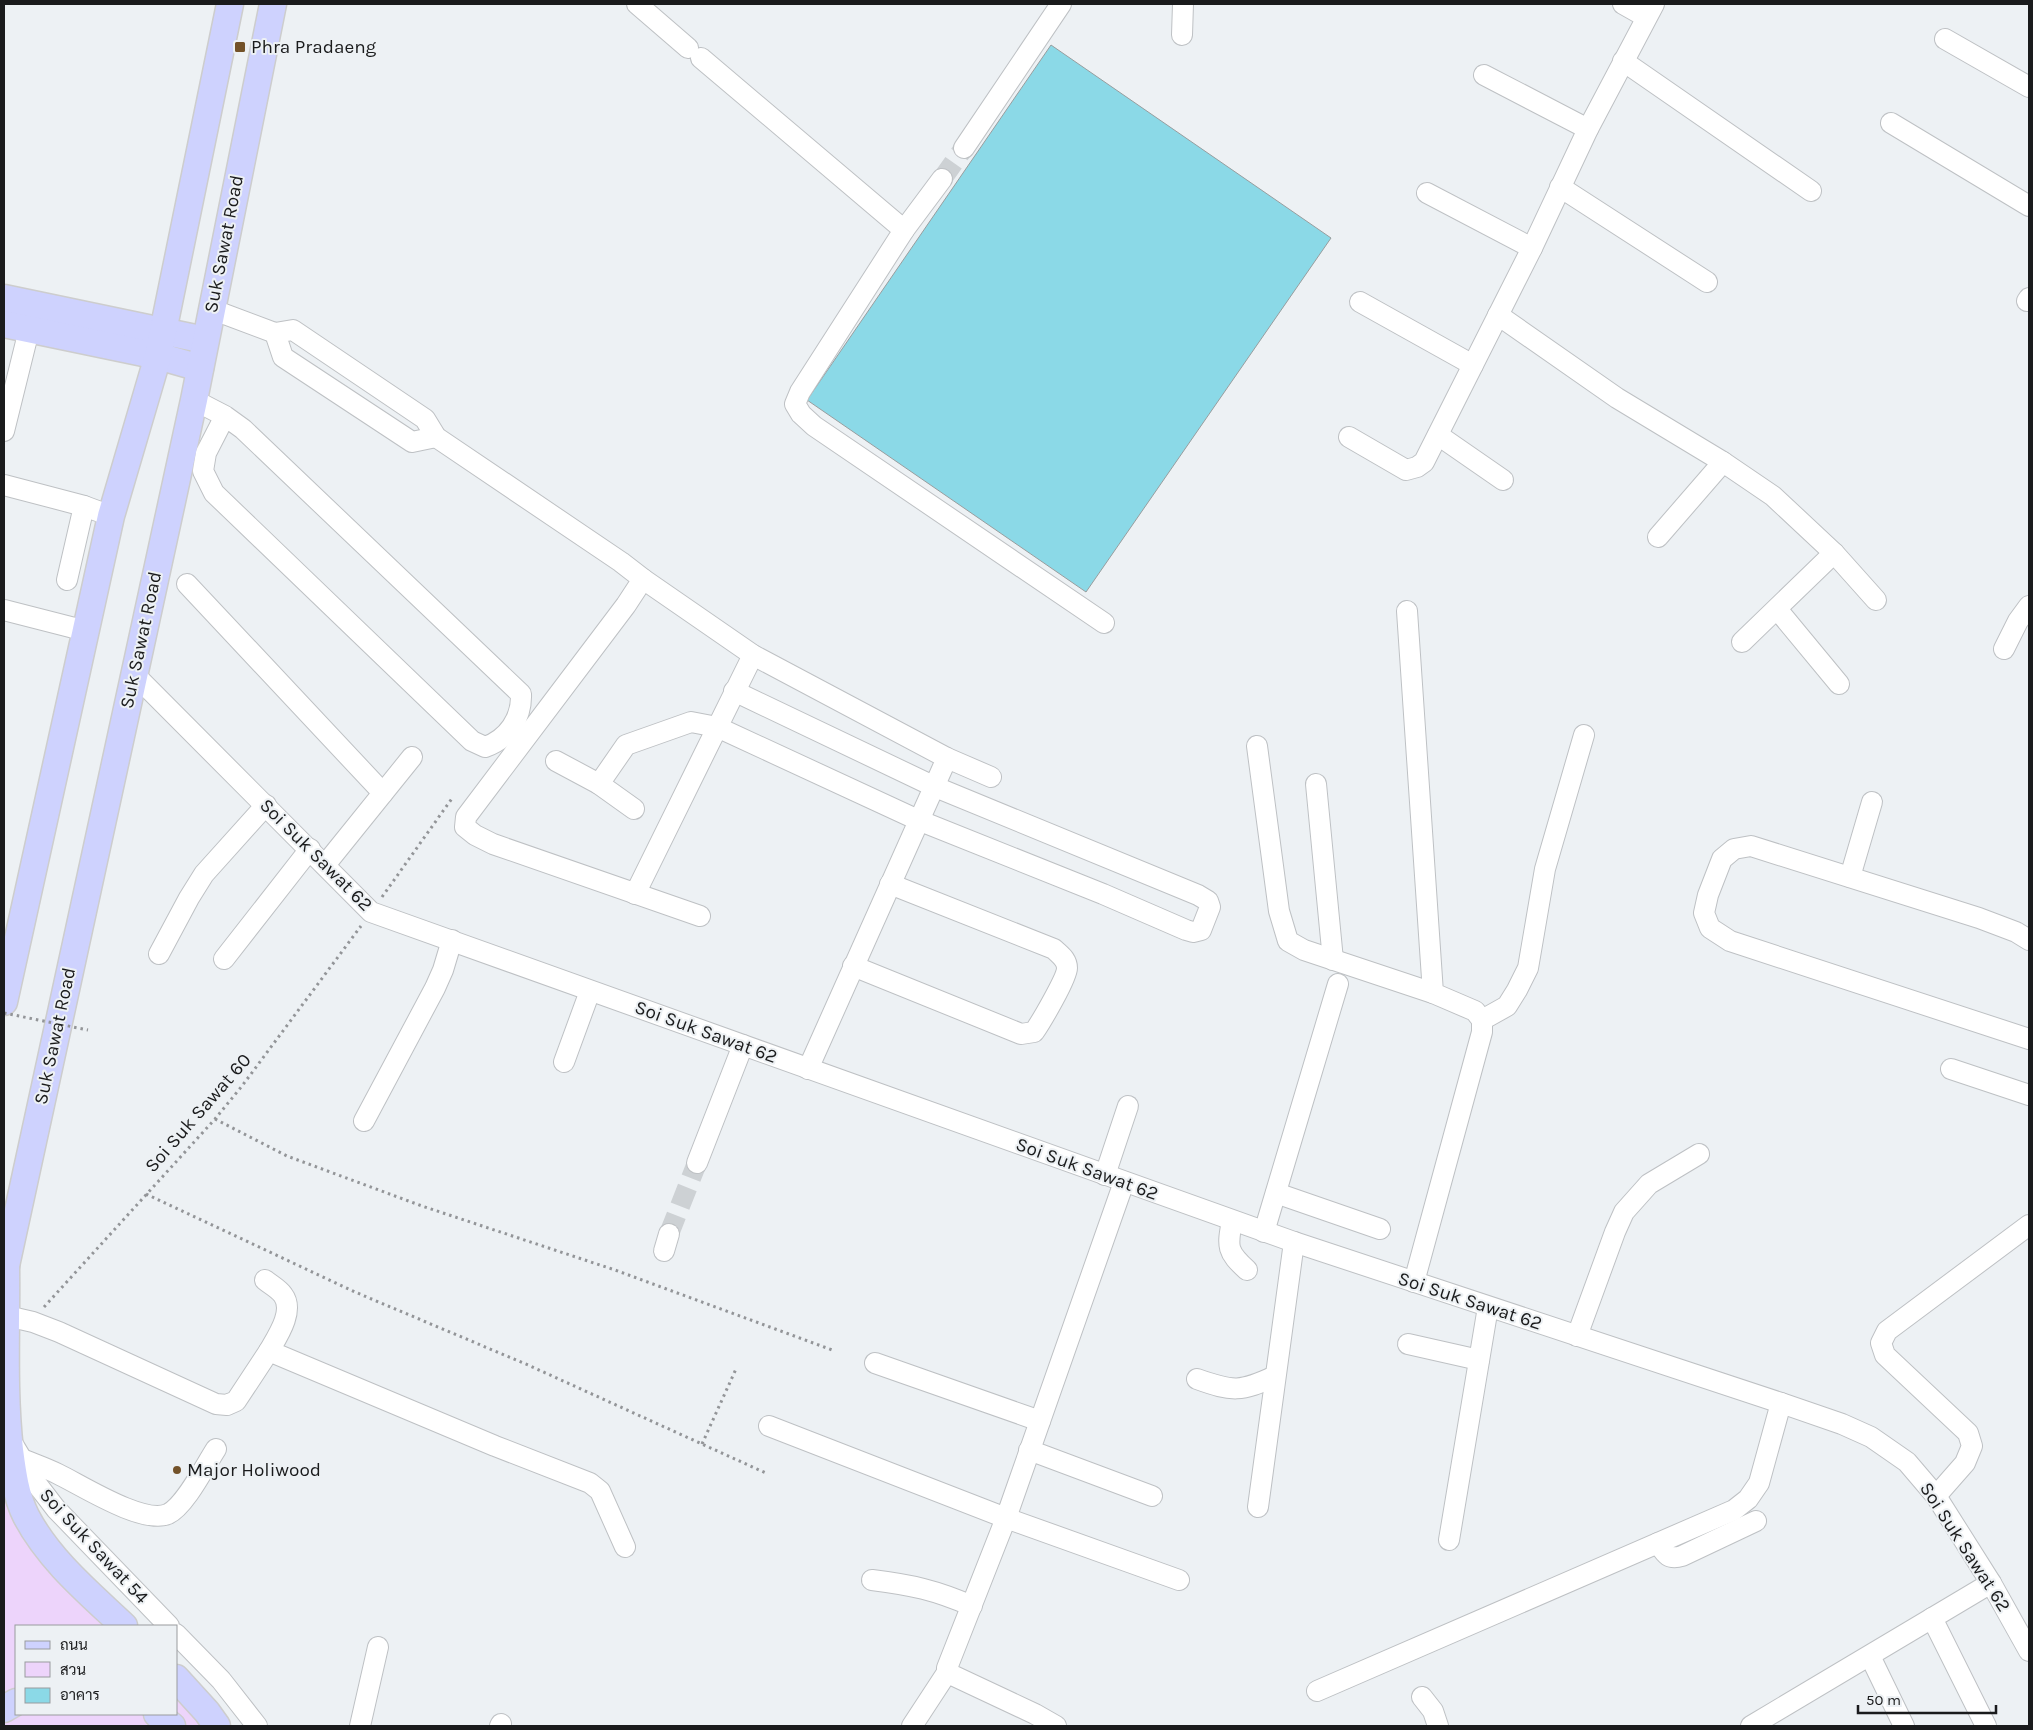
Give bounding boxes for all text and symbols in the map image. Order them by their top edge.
place label: Phra Pradaeng [251,36,377,58]
marker: Phra Pradaeng [233,40,247,54]
street label: Suk Sawat Road [200,173,248,315]
street label: Suk Sawat Road [116,569,166,711]
street label: Soi Suk Sawat 62 [255,794,377,916]
street label: Suk Sawat Road [30,965,80,1107]
street label: Soi Suk Sawat 62 [632,996,780,1068]
street label: Soi Suk Sawat 60 [140,1049,256,1177]
street label: Soi Suk Sawat 62 [1013,1133,1161,1205]
street label: Soi Suk Sawat 62 [1395,1267,1545,1335]
place label: Major Holiwood [187,1459,321,1481]
marker: Major Holiwood [171,1464,183,1476]
street label: Soi Suk Sawat 62 [1915,1478,2015,1616]
street label: Soi Suk Sawat 54 [35,1484,153,1608]
legend [15,1625,178,1715]
text: ถนน [60,1636,88,1654]
text: สวน [60,1661,86,1679]
scale bar [1858,1682,1996,1714]
text: อาคาร [60,1686,100,1704]
text: 50 m [1866,1691,1901,1709]

